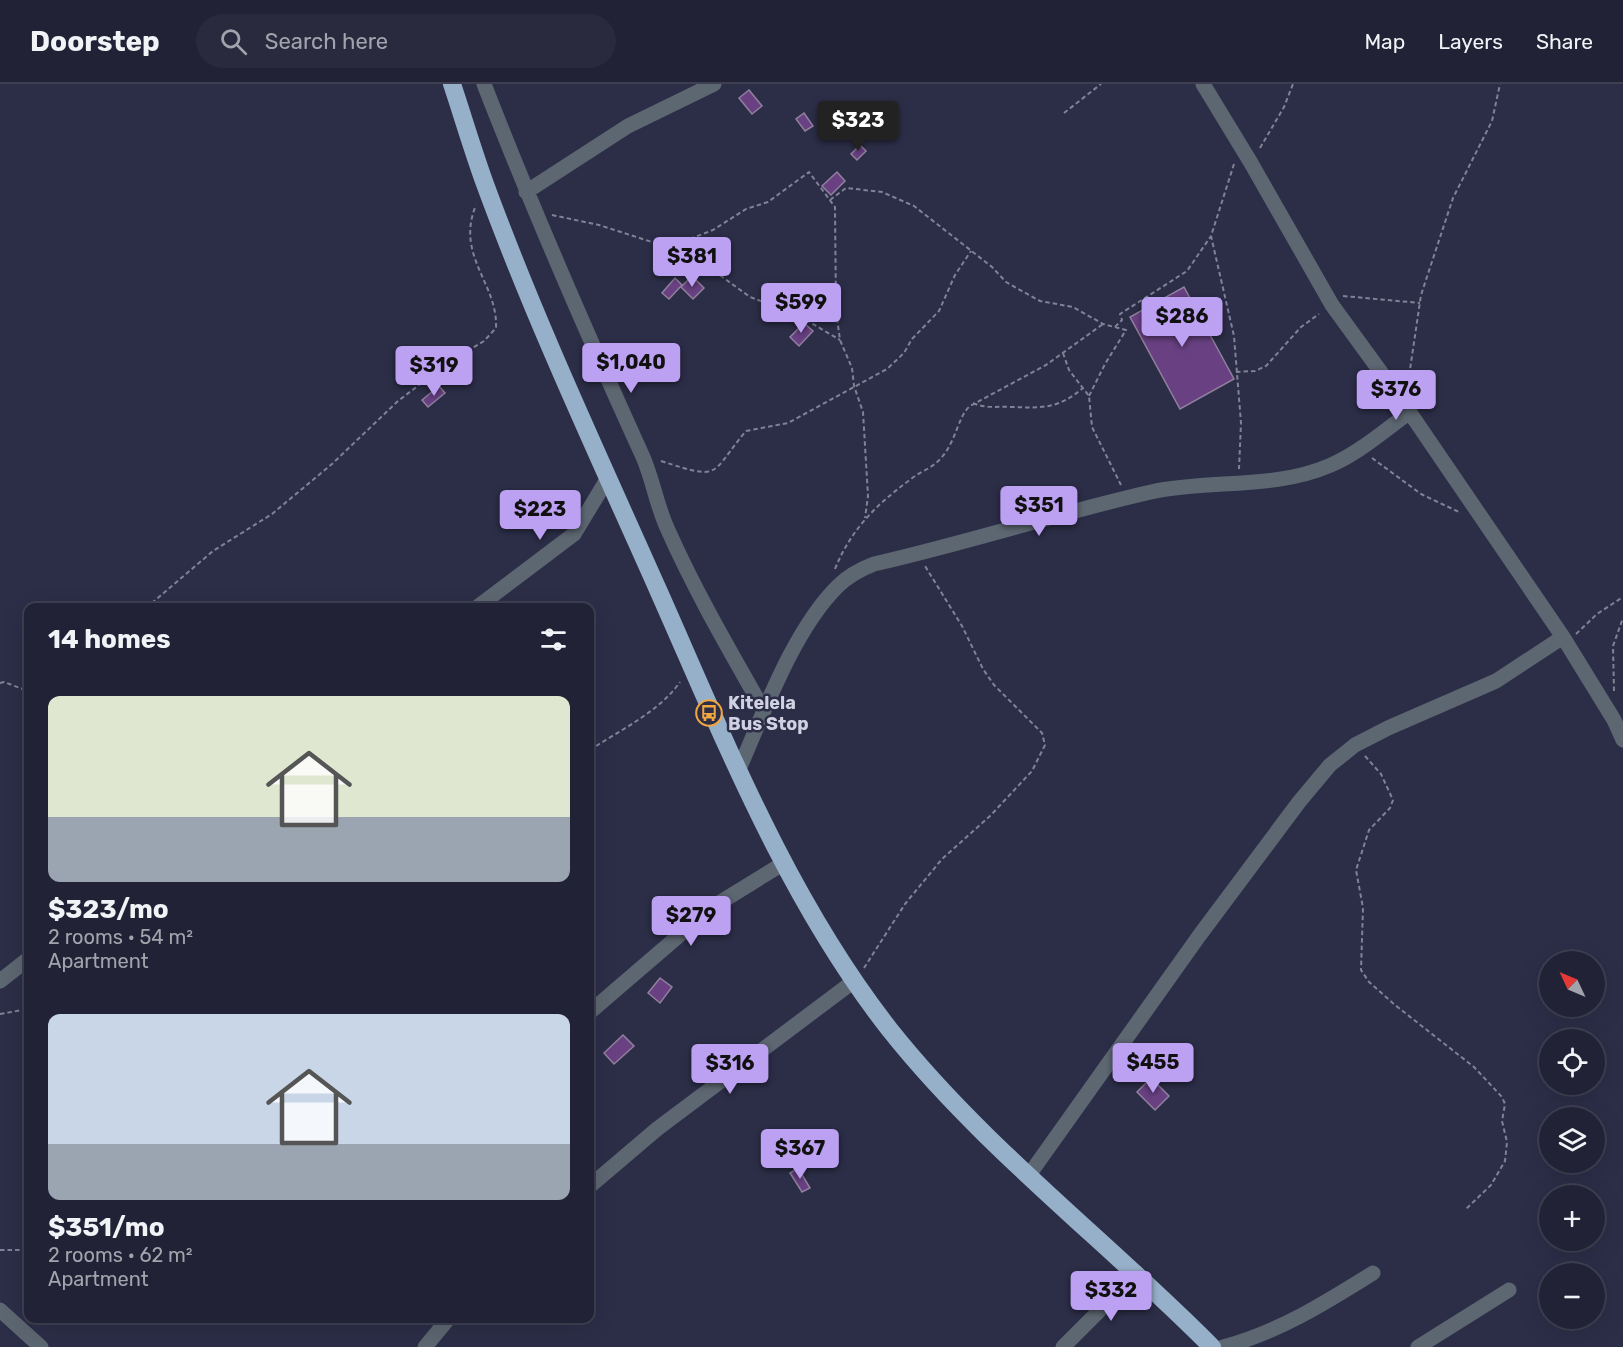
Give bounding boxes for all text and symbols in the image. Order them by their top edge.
search box [196,14,616,68]
text: Doorstep [30,25,160,58]
icon: search [217,25,250,58]
text: Search here [265,28,388,55]
text: Map [1364,29,1405,54]
text: Layers [1438,29,1503,54]
text: Share [1536,29,1593,54]
pin: $323 [822,101,894,152]
text: $323 [832,108,884,132]
pin: $381 [656,237,728,288]
text: $381 [667,244,717,268]
pin: $599 [765,283,837,334]
text: $599 [775,290,827,314]
pin: $286 [1146,297,1218,348]
text: $286 [1156,304,1208,328]
pin: $1,040 [582,343,680,394]
pin: $319 [398,346,470,397]
text: $1,040 [596,350,666,374]
text: $319 [409,353,459,377]
pin: $376 [1360,370,1432,421]
text: $376 [1371,377,1421,401]
pin: $351 [1003,486,1075,537]
pin: $223 [504,490,576,541]
text: $351 [1014,493,1064,517]
text: $223 [514,497,566,521]
icon: filters [537,623,570,656]
text: 14 homes [48,624,171,655]
place label: Kitelela Bus Stop [728,692,809,735]
bus stop icon: Kitelela Bus Stop [694,698,724,728]
icon: home [255,735,363,843]
text: $323/mo [48,894,169,925]
pin: $279 [655,896,727,947]
text: $279 [666,903,716,927]
text: 2 rooms · 54 m² [48,925,193,949]
text: Apartment [48,949,149,973]
north arrow [1539,951,1605,1017]
map controls [1539,951,1605,1329]
button: locate [1539,1029,1605,1095]
pin: $455 [1117,1043,1189,1094]
pin: $316 [694,1044,766,1095]
text: $455 [1127,1050,1179,1074]
text: $316 [705,1051,755,1075]
icon: home [255,1053,363,1161]
button: layers [1539,1107,1605,1173]
pin: $367 [764,1129,836,1180]
text: $367 [775,1136,825,1160]
button: + [1539,1185,1605,1251]
text: $351/mo [48,1212,165,1243]
text: 2 rooms · 62 m² [48,1243,193,1267]
button: − [1539,1263,1605,1329]
text: Apartment [48,1267,149,1291]
pin: $332 [1075,1271,1147,1322]
text: $332 [1085,1278,1137,1302]

